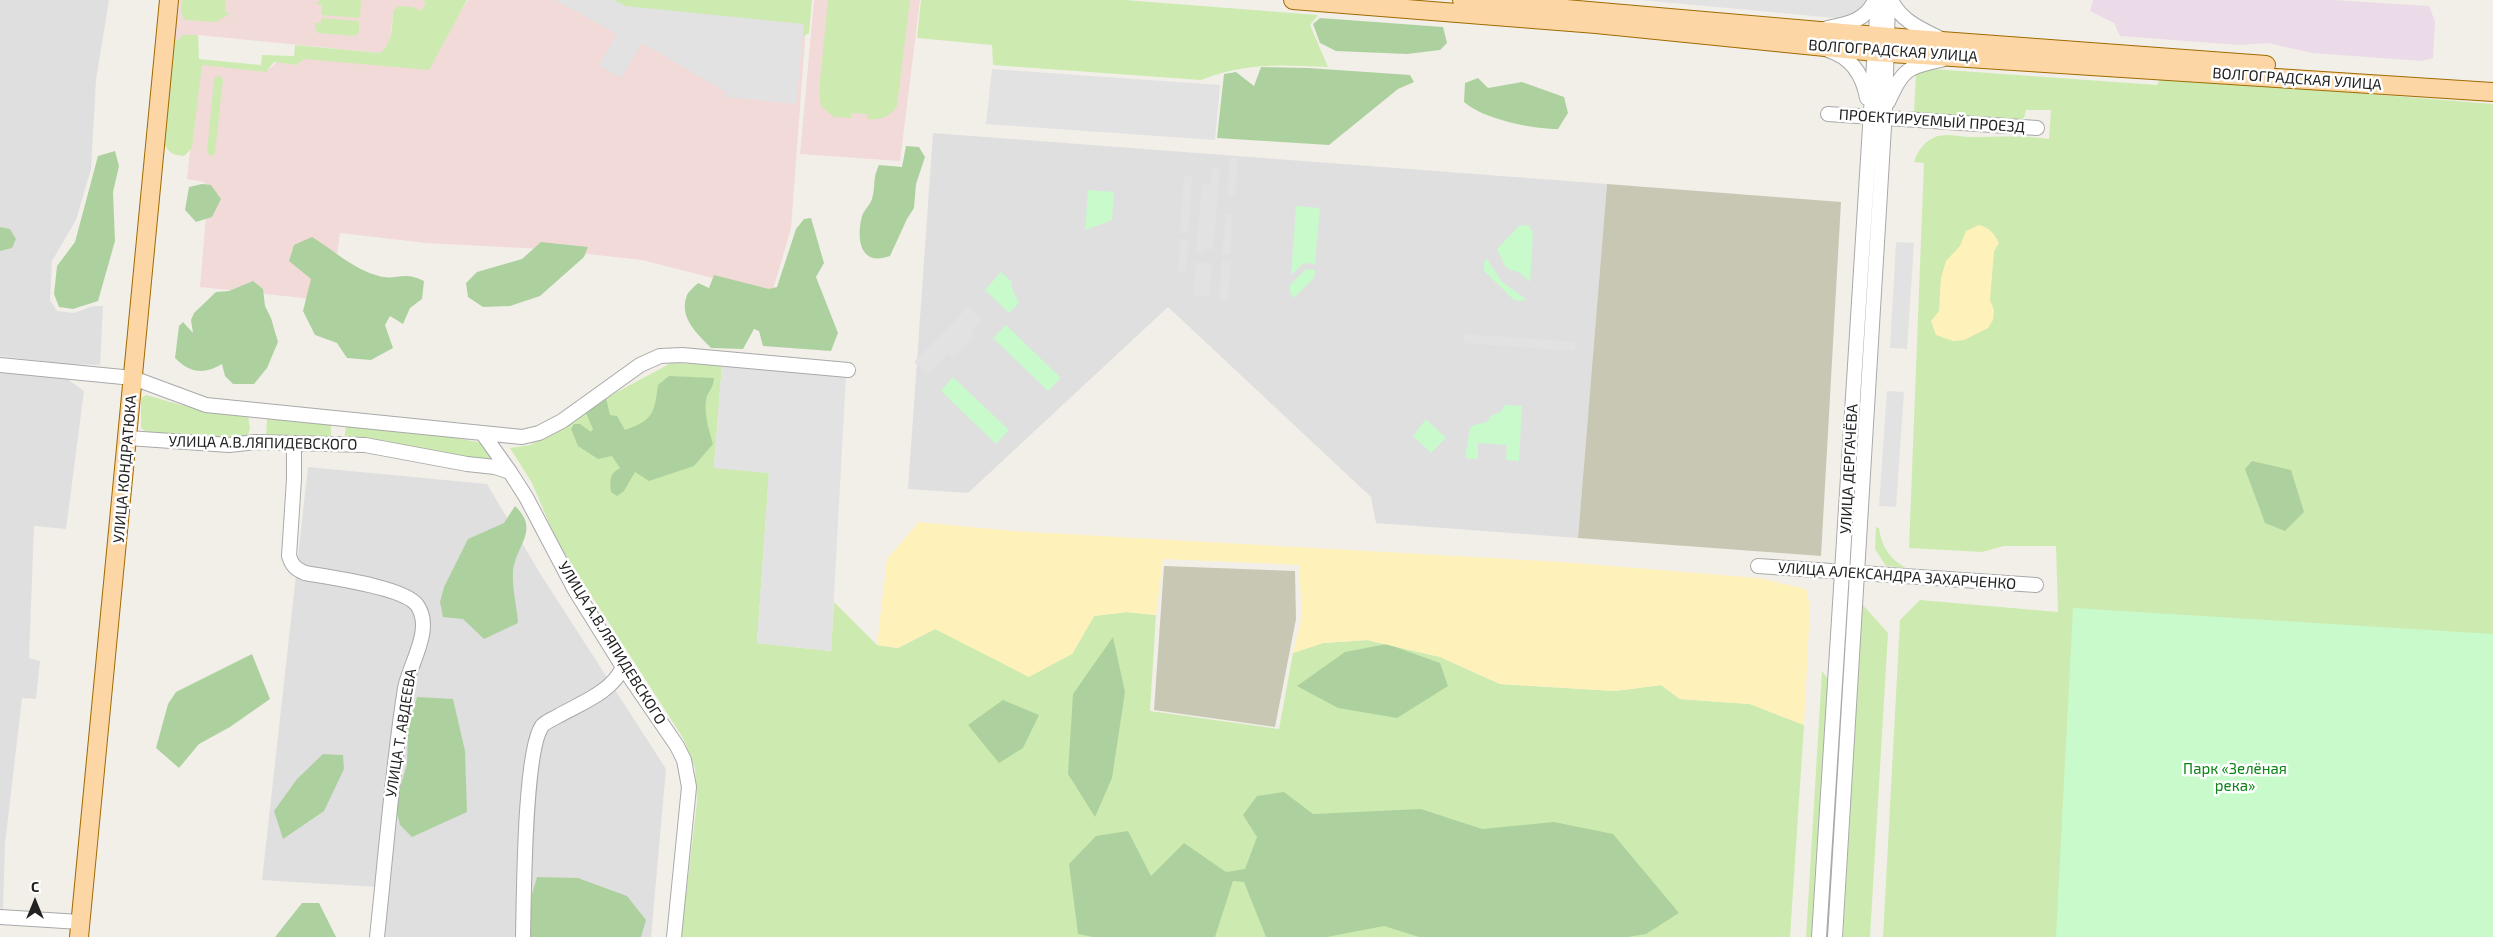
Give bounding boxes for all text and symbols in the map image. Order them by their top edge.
street label: ВОЛГОГРАДСКАЯ УЛИЦА [1808,36,1978,66]
street label: ВОЛГОГРАДСКАЯ УЛИЦА [2212,64,2382,94]
street label: ПРОЕКТИРУЕМЫЙ ПРОЕЗД [1838,106,2026,136]
street label: УЛИЦА КОНДРАТЮКА [110,394,140,544]
street label: УЛИЦА ДЕРГАЧЁВА [1837,403,1861,535]
street label: УЛИЦА А.В.ЛЯПИДЕВСКОГО [168,432,358,454]
street label: УЛИЦА А.В.ЛЯПИДЕВСКОГО [554,558,670,728]
street label: УЛИЦА АЛЕКСАНДРА ЗАХАРЧЕНКО [1777,559,2017,593]
street label: УЛИЦА Т. АВДЕЕВА [382,667,420,799]
park label: Парк «Зелёная река» [2183,760,2287,795]
north arrow [10,877,60,927]
text: С [31,878,39,895]

